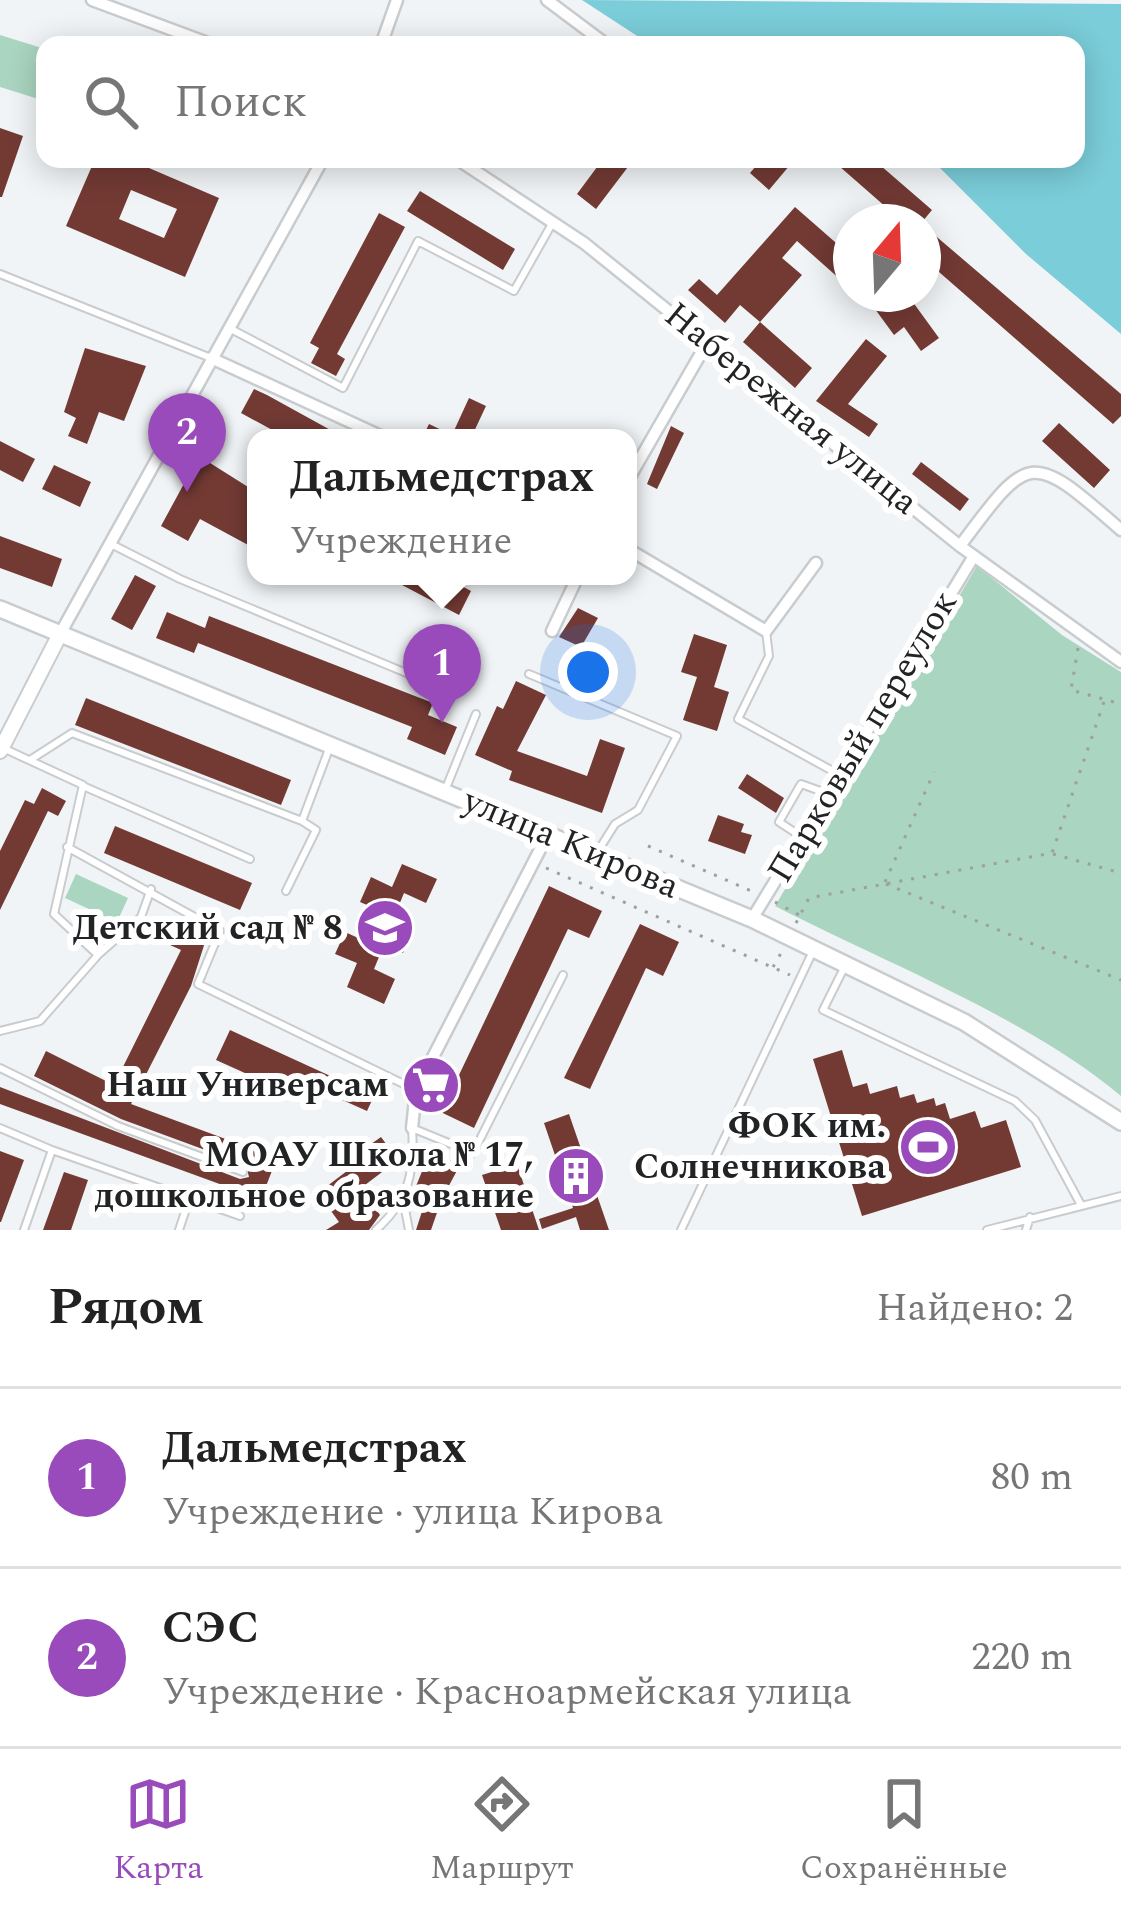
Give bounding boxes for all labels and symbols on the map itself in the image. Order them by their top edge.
north arrow [833,204,941,312]
street label: Набережная улица [652,289,930,529]
pin: 2 [148,393,226,492]
street label: Парковый переулок [754,580,972,894]
pin: 1 [403,624,481,723]
your location [558,642,618,702]
street label: улица Кирова [453,773,688,914]
school or university icon: Детский сад № 8 [354,897,416,959]
place label: Детский сад № 8 [73,901,343,956]
supermarket icon: Наш Универсам [400,1054,462,1116]
place label: Наш Универсам [106,1058,389,1113]
place label: ФОК им. Солнечникова [634,1099,886,1195]
sports icon: ФОК им. Солнечникова [897,1116,959,1178]
place label: МОАУ Школа № 17, дошкольное образование [94,1128,534,1224]
building icon: МОАУ Школа № 17, дошкольное образование [545,1145,607,1207]

